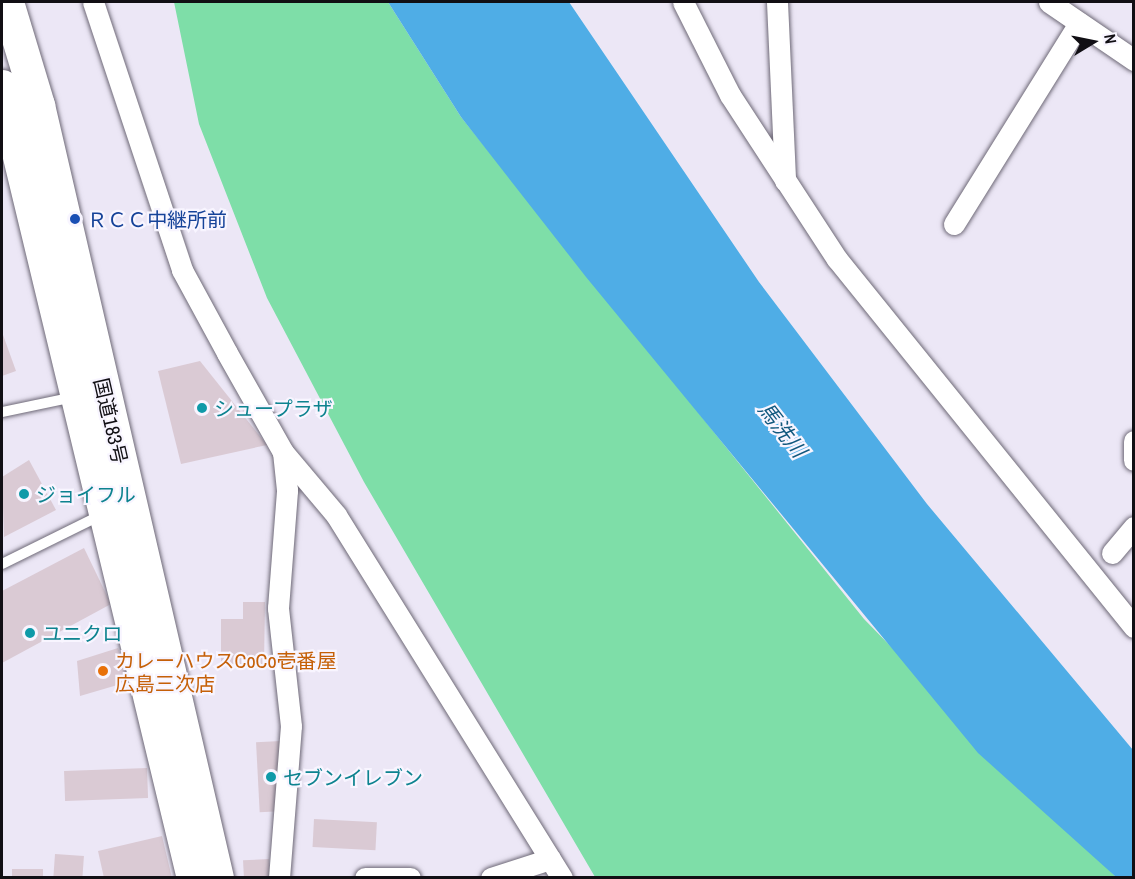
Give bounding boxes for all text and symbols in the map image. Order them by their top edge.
north arrow [1063,12,1123,72]
text: N [1099,32,1122,45]
place label: ＲＣＣ中継所前 [87,207,227,231]
marker: ＲＣＣ中継所前 [68,212,82,226]
street label: 国道183号 [89,376,133,466]
place label: シュープラザ [214,396,334,420]
water label: 馬洗川 [753,397,811,463]
marker: シュープラザ [195,401,209,415]
place label: ジョイフル [36,482,136,506]
marker: ジョイフル [17,487,31,501]
place label: ユニクロ [42,621,122,645]
marker: ユニクロ [23,626,37,640]
place label: カレーハウスCoCo壱番屋 広島三次店 [115,648,337,695]
marker: カレーハウスCoCo壱番屋 広島三次店 [96,664,110,678]
place label: セブンイレブン [283,765,423,789]
marker: セブンイレブン [264,770,278,784]

